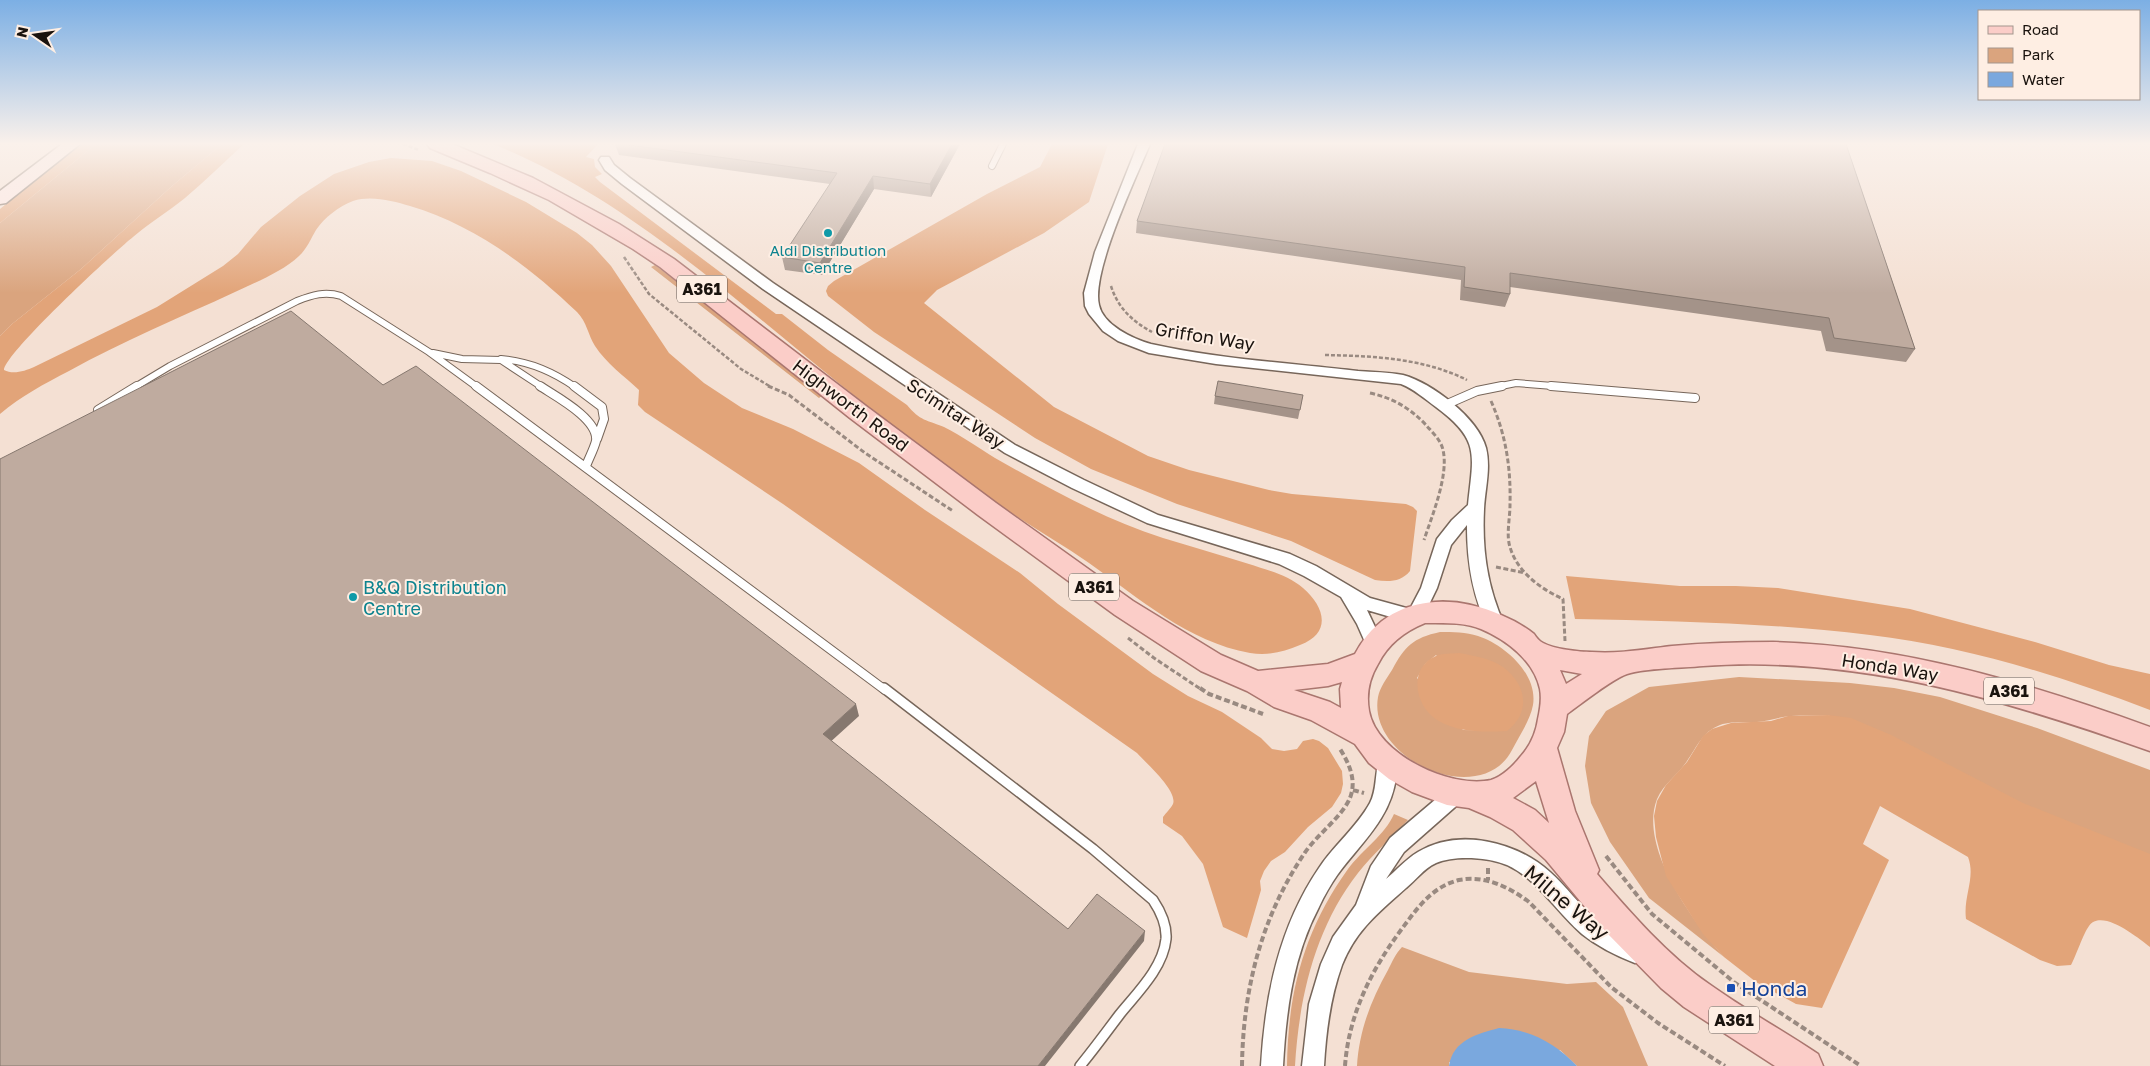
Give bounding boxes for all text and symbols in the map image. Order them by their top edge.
north arrow [10,10,60,60]
legend [1978,10,2140,100]
text: Road [2022,20,2059,38]
text: N [12,25,31,39]
text: Park [2022,45,2055,63]
text: Water [2022,70,2065,88]
marker: Aldi Distribution Centre [822,227,834,239]
place label: Aldi Distribution Centre [770,241,886,276]
road number: A361 [677,276,727,302]
street label: Griffon Way [1154,317,1256,355]
street label: Highworth Road [789,354,913,456]
street label: Scimitar Way [903,373,1009,453]
road number: A361 [1069,574,1119,600]
place label: B&Q Distribution Centre [363,576,507,619]
marker: B&Q Distribution Centre [347,591,359,603]
street label: Honda Way [1840,648,1940,686]
road number: A361 [1984,678,2034,704]
street label: Milne Way [1519,859,1615,945]
place label: Honda [1741,975,1807,1001]
marker: Honda [1725,982,1737,994]
road number: A361 [1709,1006,1759,1034]

